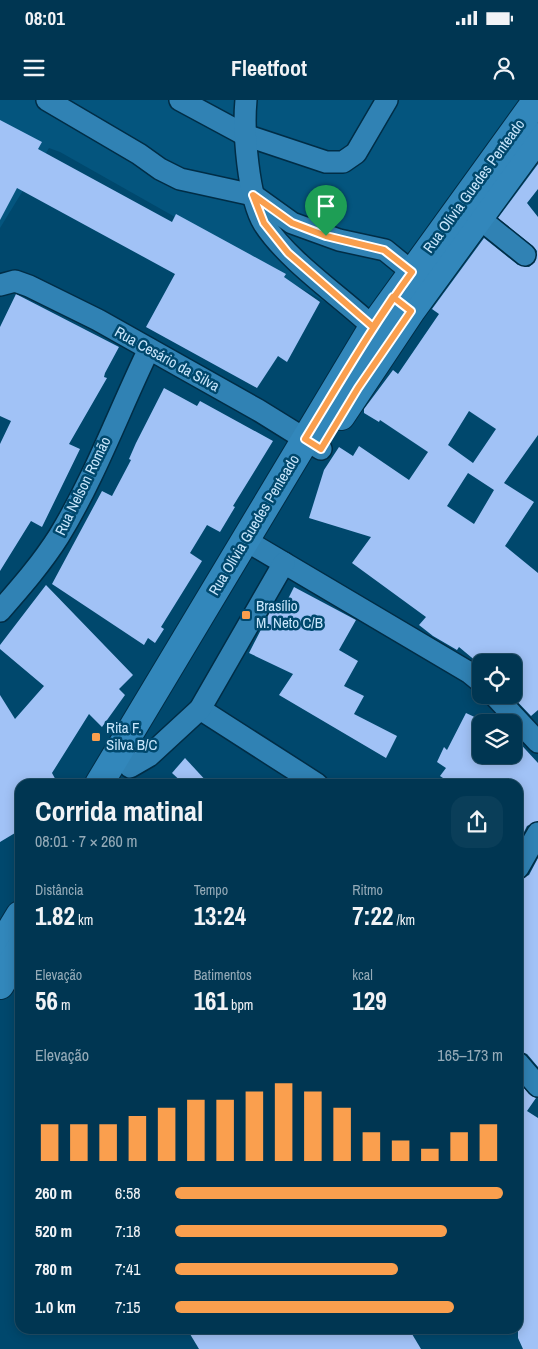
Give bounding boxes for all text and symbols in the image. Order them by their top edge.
text: 08:01 [25,5,65,31]
text: Fleetfoot [231,53,307,83]
icon: menu [20,54,48,82]
icon: person [490,54,518,82]
street label: Rua Olívia Guedes Penteado [418,114,529,257]
pin [305,185,347,236]
icon: arrive [312,192,340,220]
street label: Rua Cesário da Silva [111,321,224,396]
street label: Rua Nelson Romão [50,433,116,539]
street label: Rua Olívia Guedes Penteado [203,450,304,599]
place label: Brasílio M. Neto C/B [256,595,323,633]
marker: Brasílio M. Neto C/B [240,609,252,621]
map controls [472,654,522,764]
button: locate [472,654,522,704]
button: layers [472,714,522,764]
place label: Rita F. Silva B/C [106,717,157,755]
marker: Rita F. Silva B/C [90,731,102,743]
text: Corrida matinal [35,792,203,830]
button: share [451,796,503,848]
text: 08:01 · 7 × 260 m [35,830,138,852]
text: Distância [35,881,84,899]
text: Tempo [194,881,228,899]
text: Ritmo [352,881,383,899]
text: 1.82 [35,899,75,933]
text: 13:24 [194,899,246,933]
text: 7:22 [352,899,393,933]
text: km [75,911,93,929]
text: /km [393,911,415,929]
text: Elevação [35,966,82,984]
text: Batimentos [194,966,252,984]
text: kcal [352,966,373,984]
text: 56 [35,984,58,1018]
text: 161 [194,984,228,1018]
text: 129 [352,984,387,1018]
text: m [58,996,71,1014]
text: bpm [228,996,253,1014]
text: Elevação [35,1044,89,1066]
text: 165–173 m [437,1044,503,1066]
text: 260 m [35,1182,72,1204]
text: 6:58 [115,1182,141,1204]
text: 520 m [35,1220,72,1242]
text: 7:18 [115,1220,141,1242]
text: 780 m [35,1258,72,1280]
text: 7:41 [115,1258,141,1280]
text: 1.0 km [35,1296,76,1318]
text: 7:15 [115,1296,141,1318]

